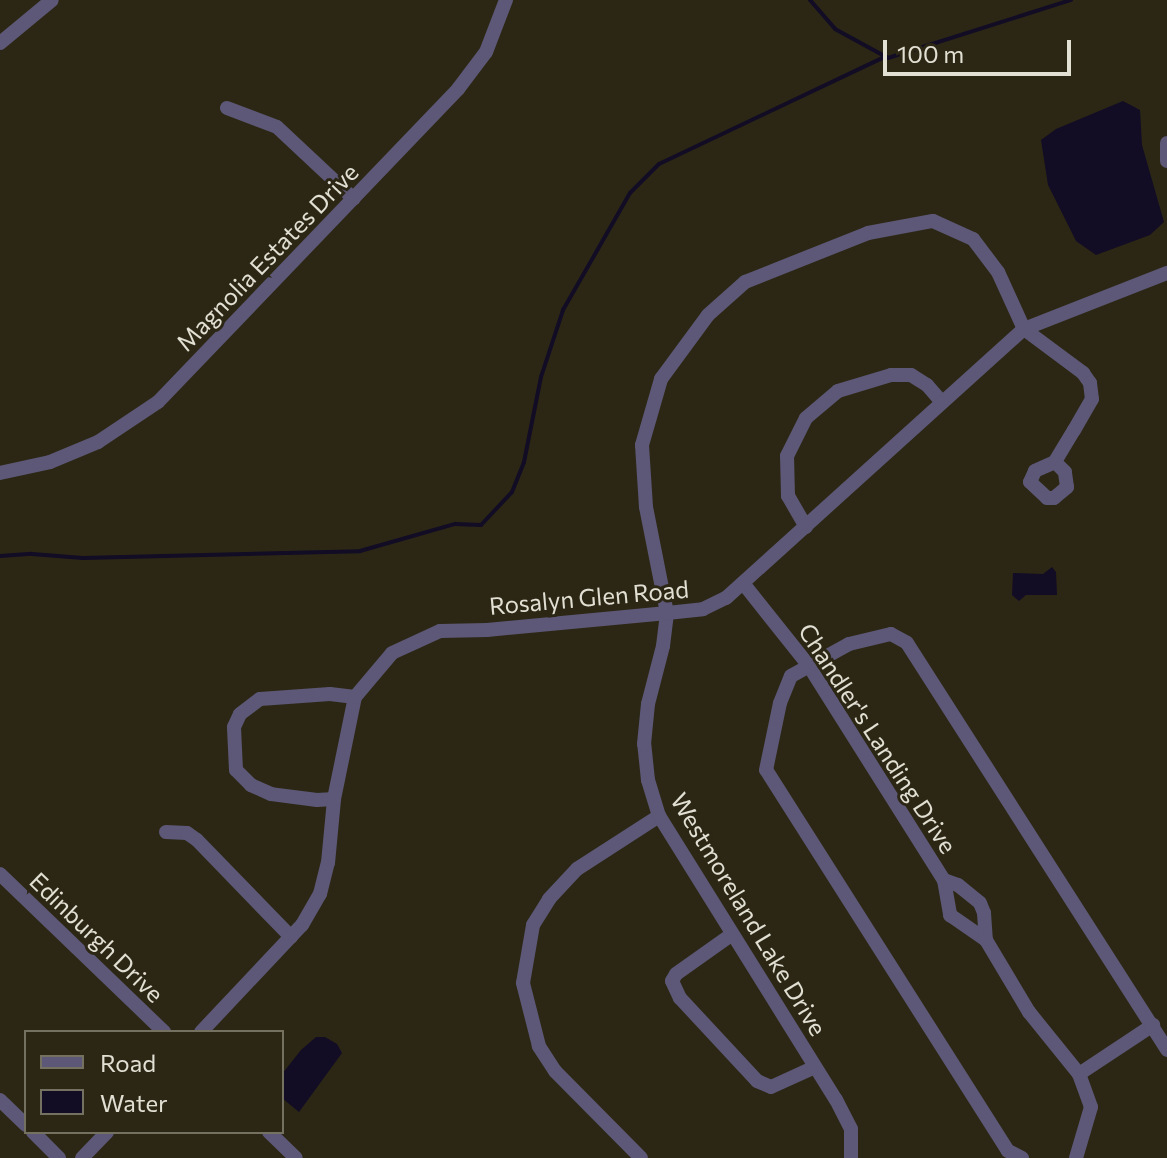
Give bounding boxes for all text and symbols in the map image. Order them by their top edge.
scale bar [887,24,1075,74]
text: 100 m [897,39,964,68]
street label: Magnolia Estates Drive [170,157,364,357]
street label: Rosalyn Glen Road [488,574,690,620]
street label: Chandler's Landing Drive [793,618,963,858]
street label: Westmoreland Lake Drive [665,787,833,1041]
street label: Edinburgh Drive [24,866,170,1008]
legend [24,1030,284,1134]
text: Road [100,1048,156,1077]
text: Water [100,1088,168,1117]

